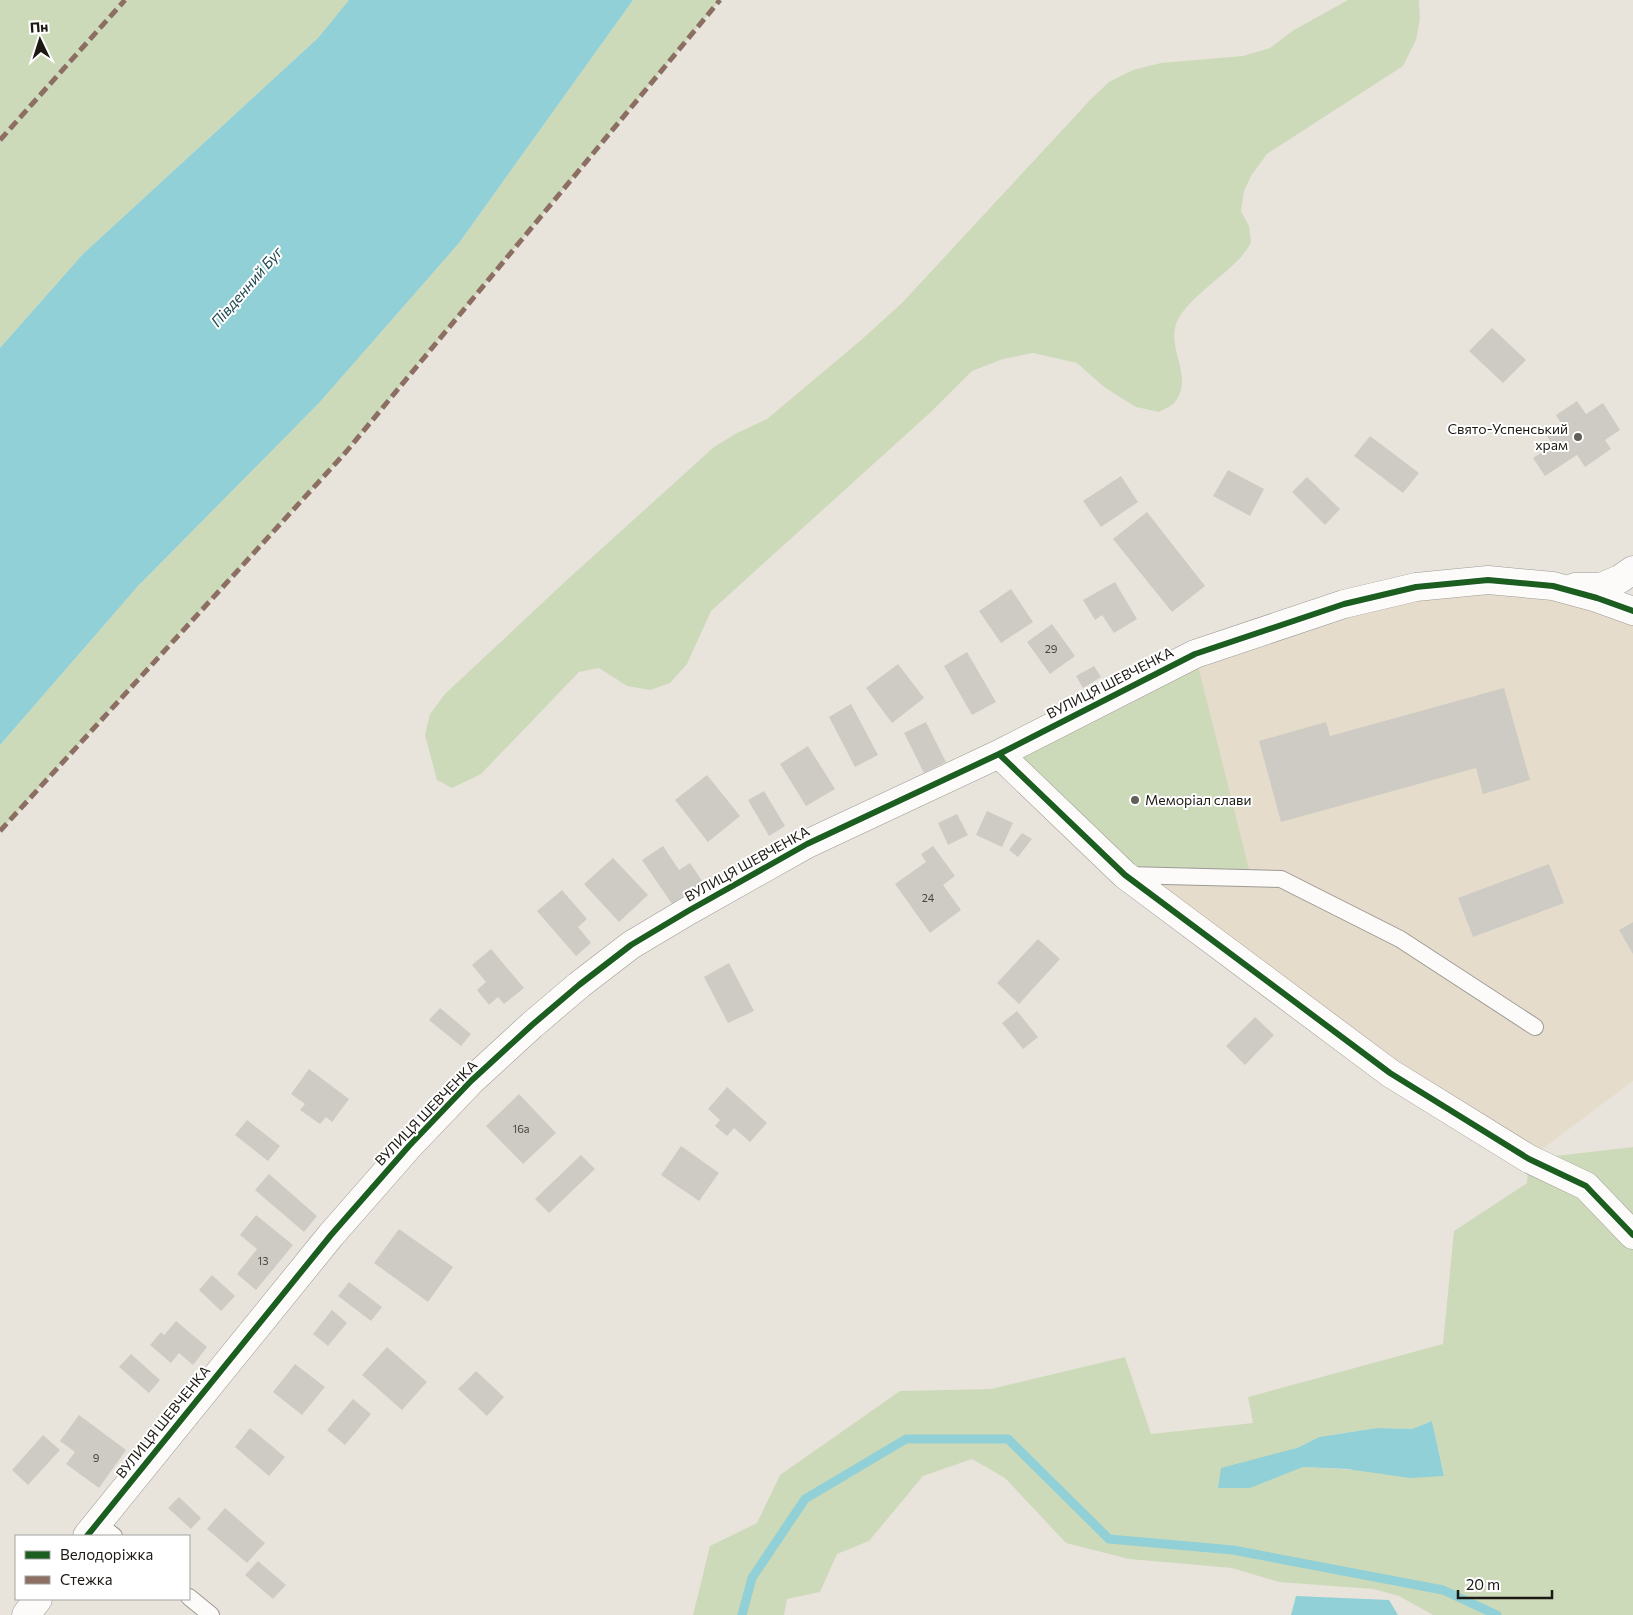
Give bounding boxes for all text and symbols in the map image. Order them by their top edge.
north arrow [15,15,65,65]
text: Пн [29,17,49,36]
water label: Південний Буг [207,242,286,330]
place label: Свято-Успенський храм [1448,420,1568,453]
marker: Свято-Успенський храм [1572,431,1584,443]
house number: 29 [1045,642,1058,655]
street label: ВУЛИЦЯ ШЕВЧЕНКА [1043,643,1176,722]
place label: Меморіал слави [1145,791,1252,808]
marker: Меморіал слави [1129,794,1141,806]
street label: ВУЛИЦЯ ШЕВЧЕНКА [681,822,812,905]
house number: 24 [922,891,935,904]
street label: ВУЛИЦЯ ШЕВЧЕНКА [371,1056,481,1169]
house number: 16а [512,1122,530,1135]
house number: 13 [258,1254,268,1267]
street label: ВУЛИЦЯ ШЕВЧЕНКА [112,1362,214,1481]
house number: 9 [93,1451,100,1464]
legend [15,1535,190,1600]
text: Велодоріжка [60,1545,153,1563]
scale bar [1458,1568,1552,1600]
text: Стежка [60,1570,113,1588]
text: 20 m [1466,1575,1500,1593]

